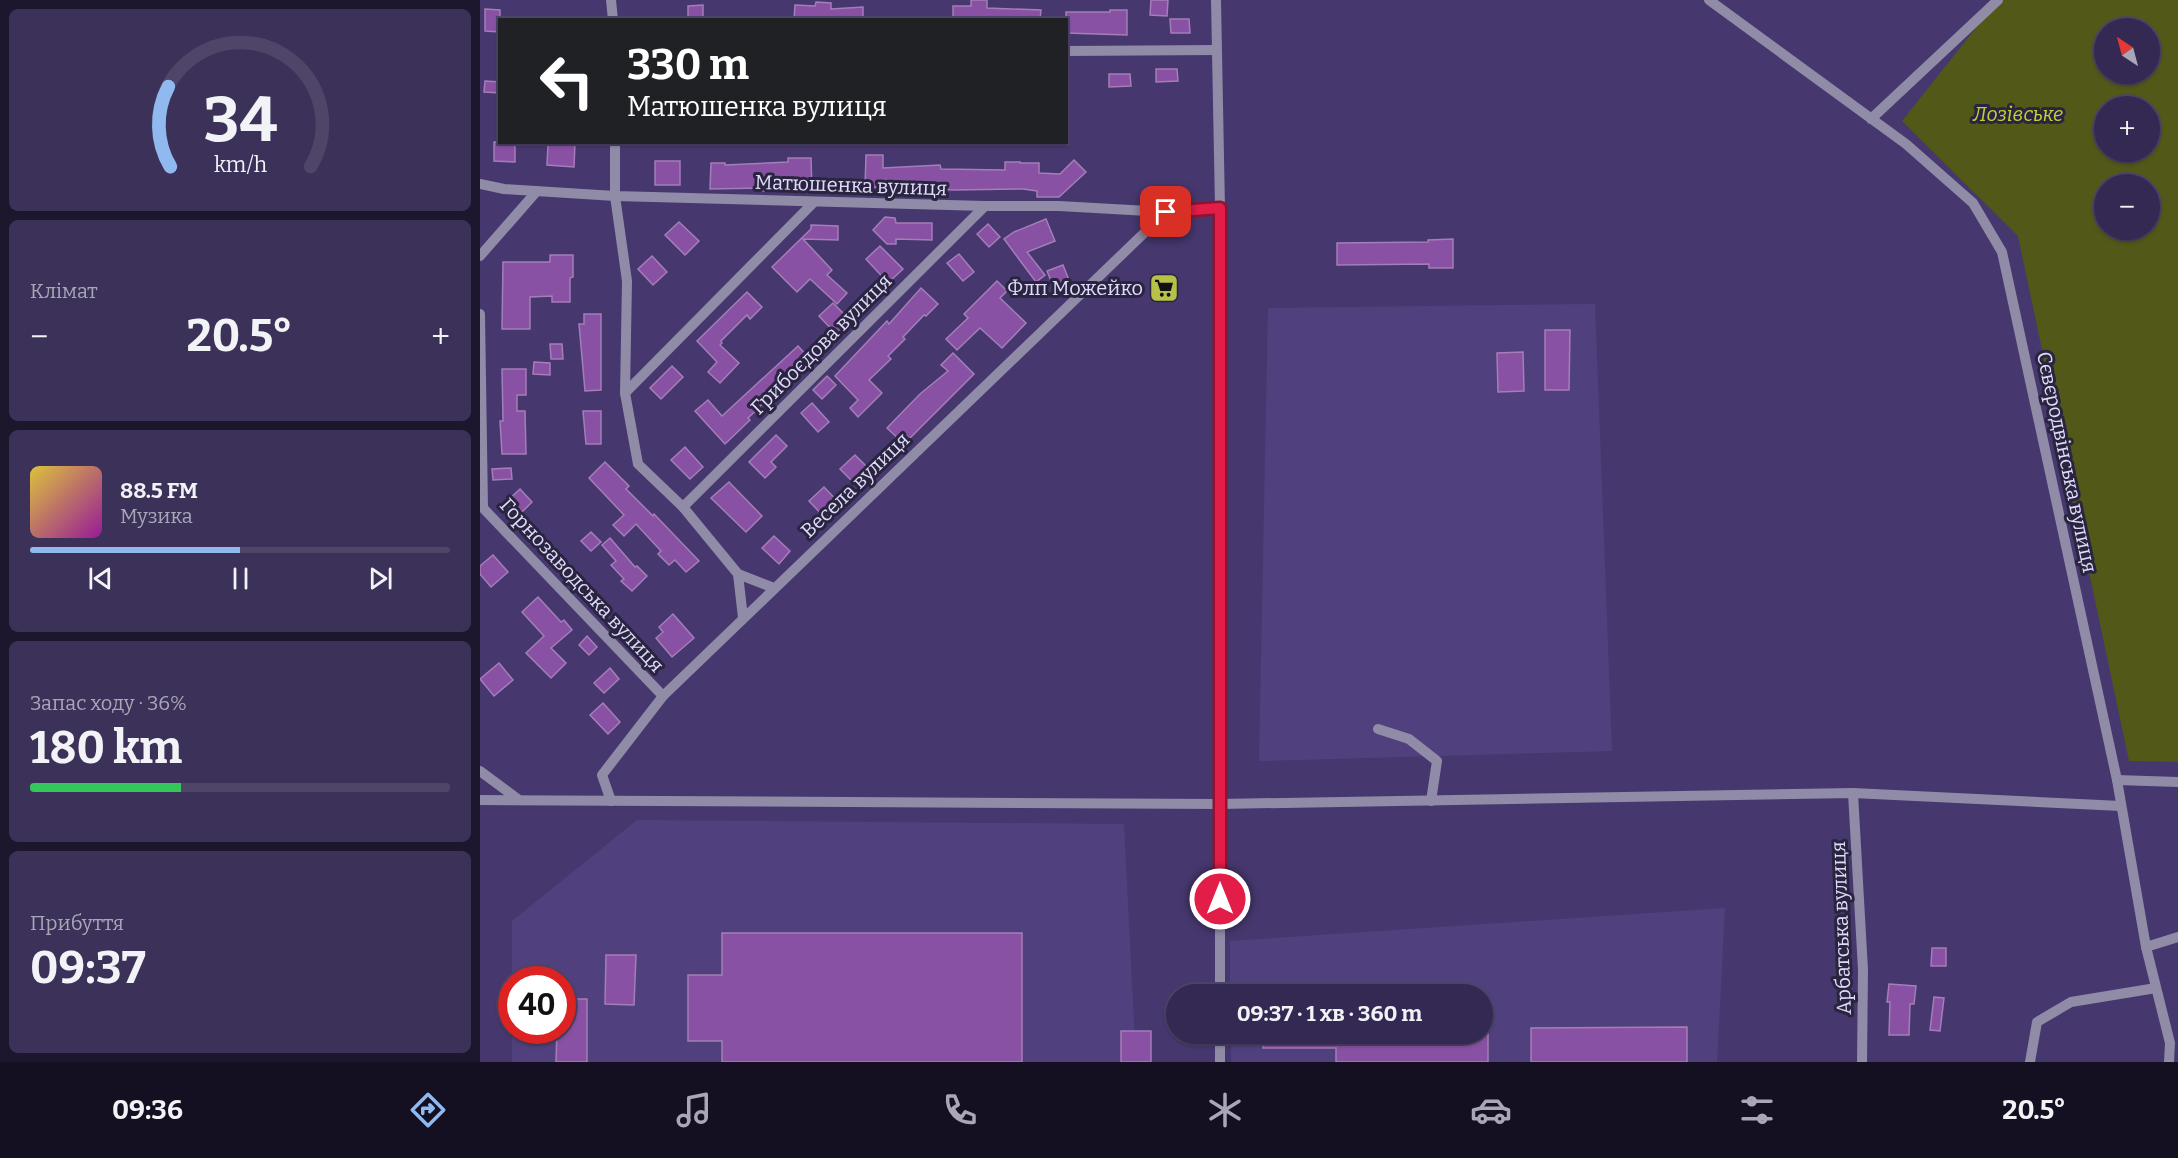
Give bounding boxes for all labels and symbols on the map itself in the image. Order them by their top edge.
north arrow [2094,18,2160,84]
park label: Лозівське [1972,102,2063,126]
street label: Матюшенка вулиця [754,170,948,200]
pin [1140,186,1191,237]
street label: Грибоєдова вулиця [746,269,896,419]
supermarket icon: Флп Можейко [1148,272,1180,304]
place label: Флп Можейко [1007,276,1143,300]
street label: Сєвєродвінська вулиця [2032,349,2102,575]
street label: Весела вулиця [796,427,914,543]
street label: Горнозаводська вулиця [495,493,669,677]
street label: Арбатська вулиця [1826,841,1856,1015]
position arrow [1188,867,1252,931]
speed limit sign: 40 [498,966,576,1044]

